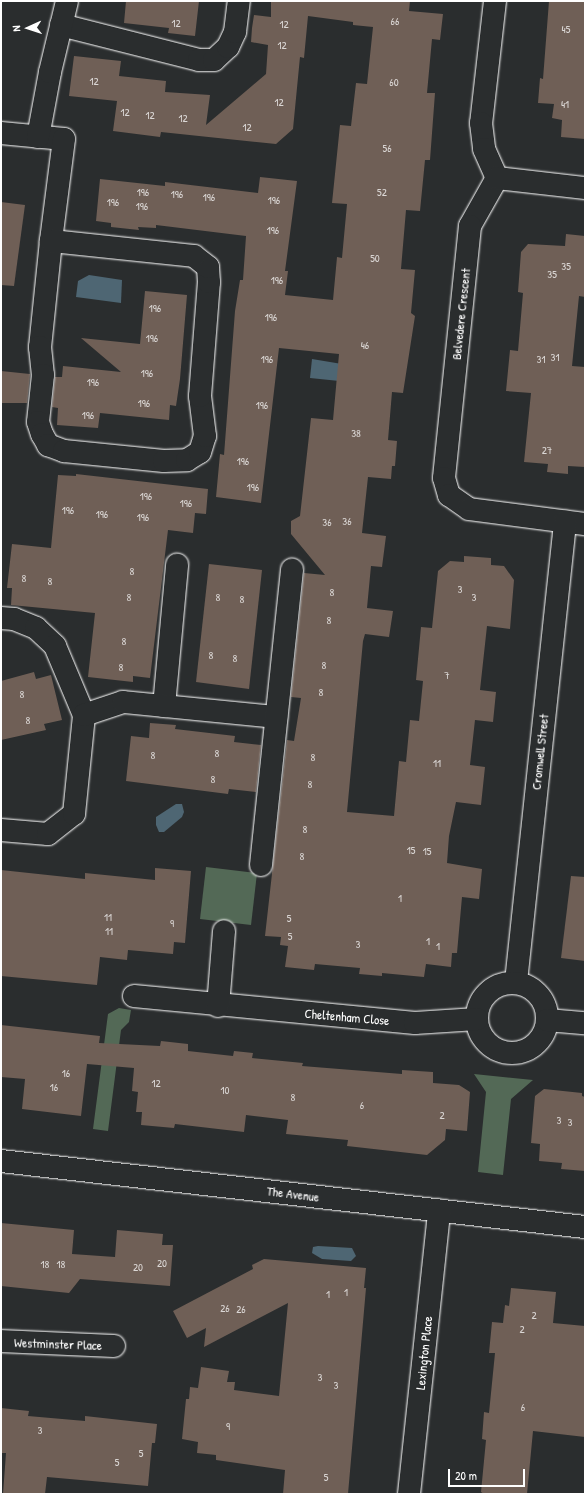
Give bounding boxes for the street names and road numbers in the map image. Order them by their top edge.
street label: Belvedere Crescent [448,267,474,361]
street label: Cromwell Street [528,713,552,791]
street label: Cheltenham Close [304,1006,390,1028]
street label: The Avenue [266,1183,320,1205]
street label: Lexington Place [412,1315,436,1391]
street label: Westminster Place [14,1335,102,1353]

